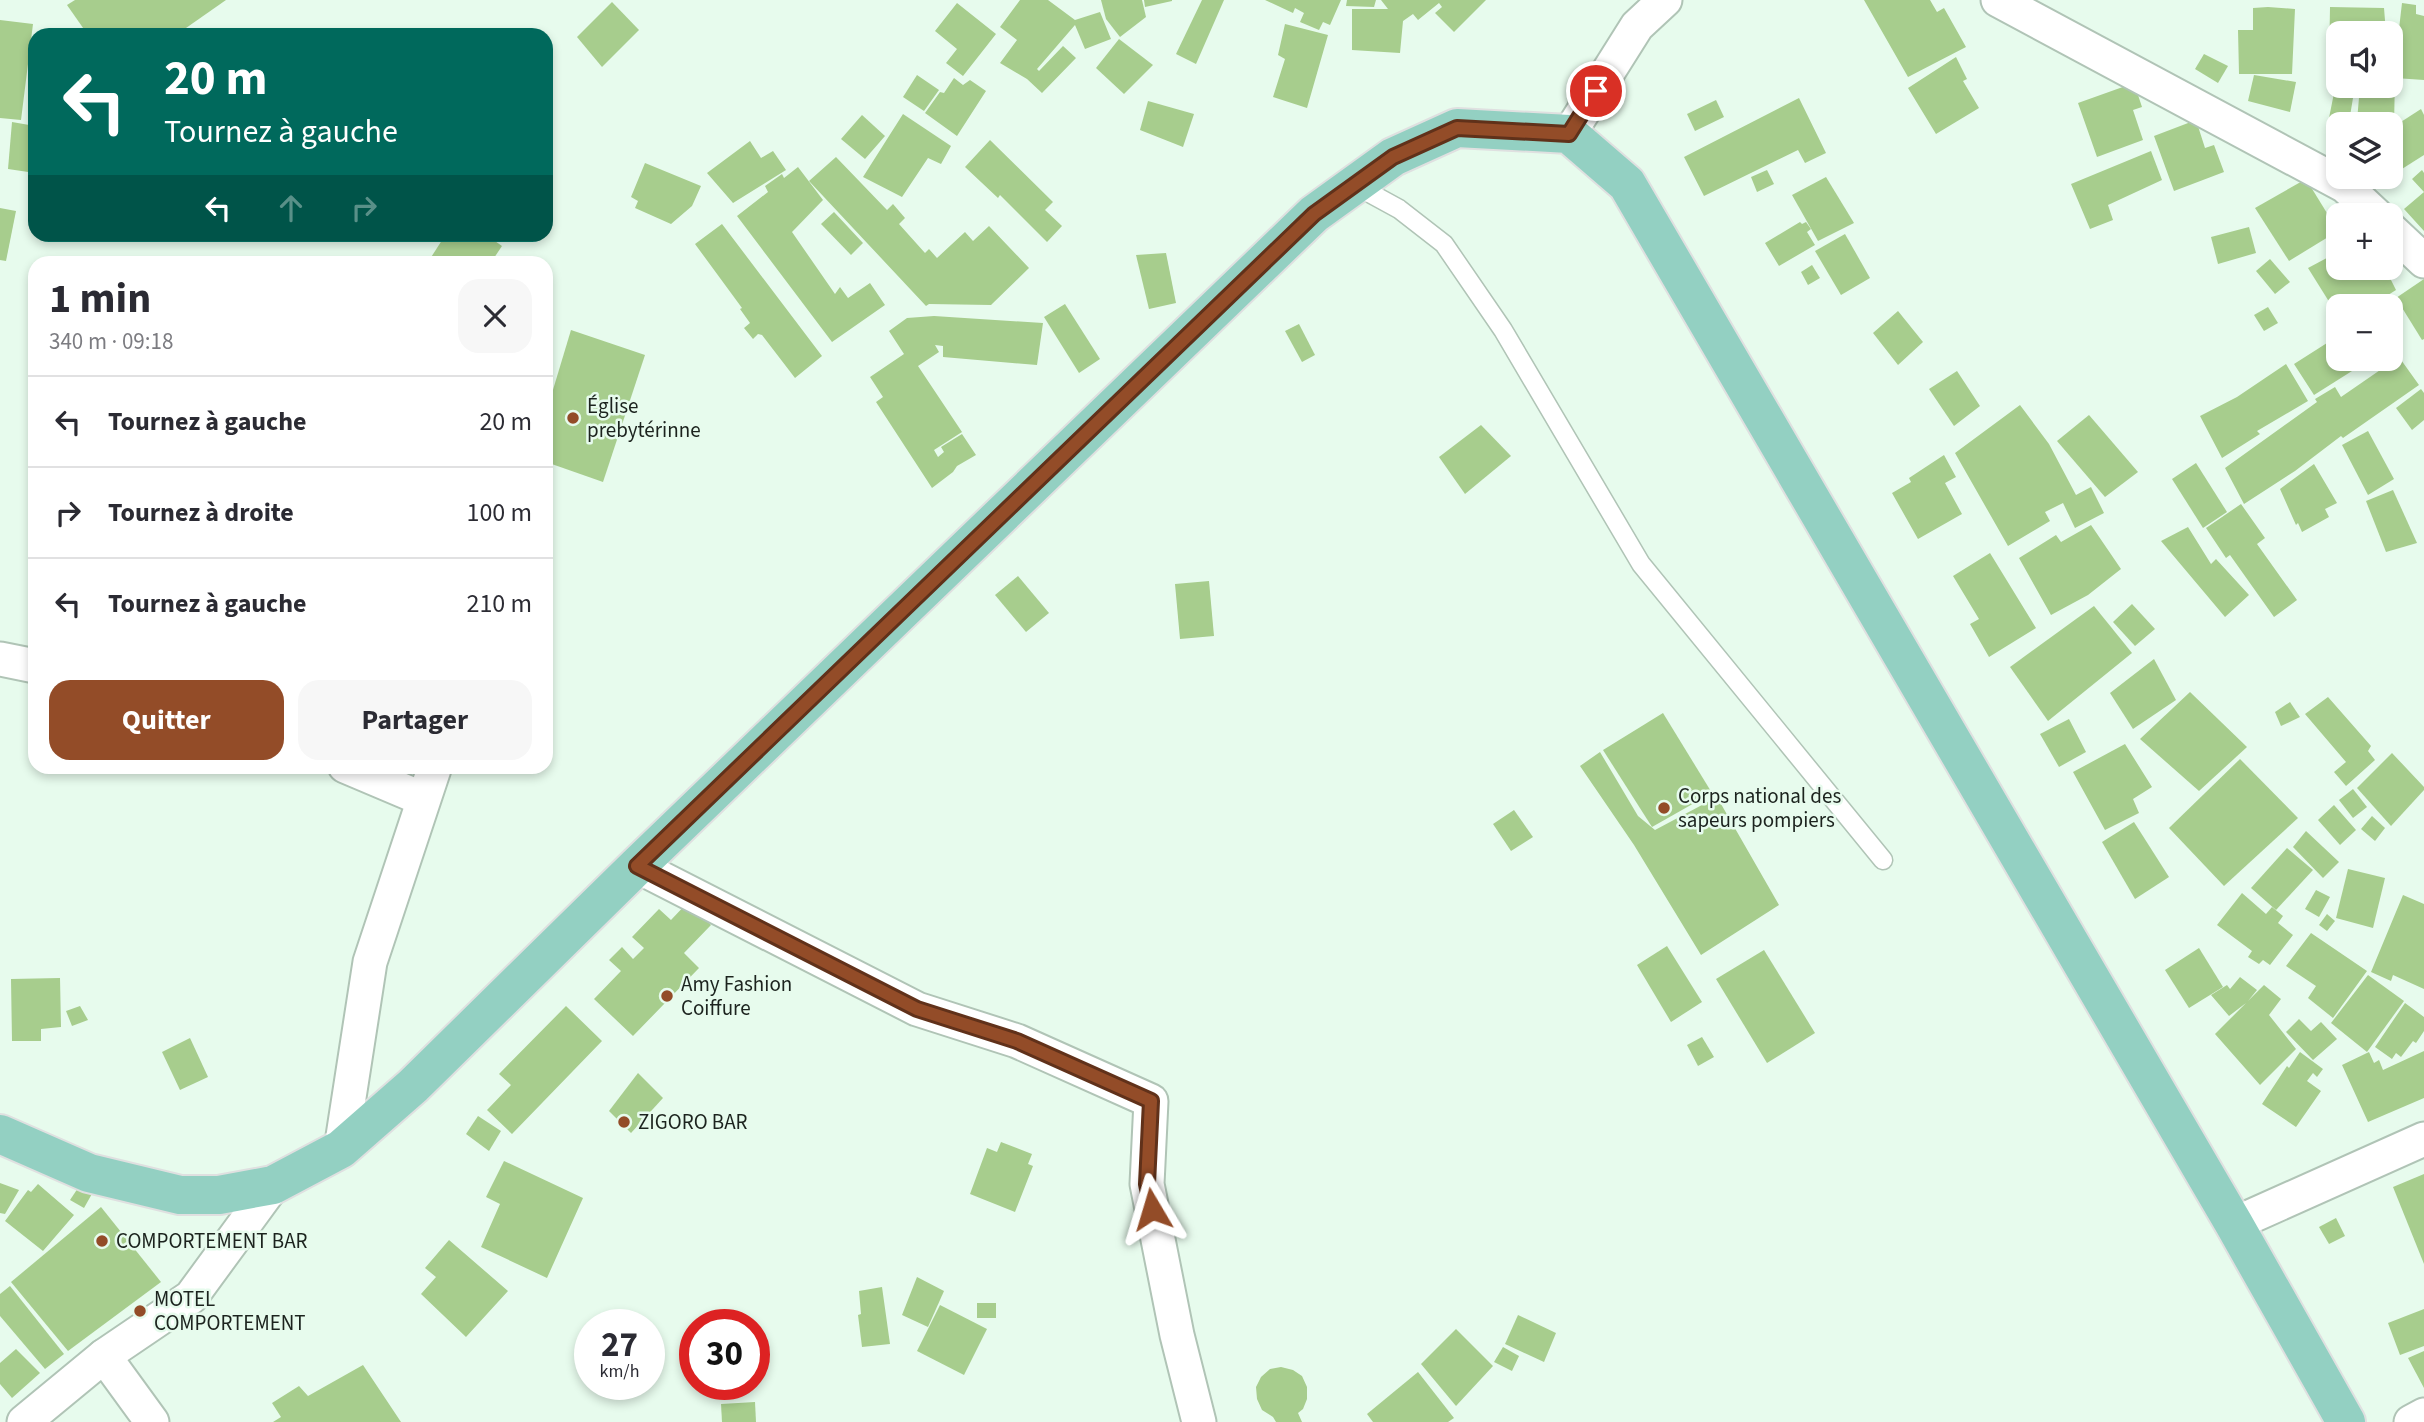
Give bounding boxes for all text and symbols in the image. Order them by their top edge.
map controls [2326,21,2403,371]
button: sound [2326,21,2403,98]
text: 20 m [164,44,268,114]
icon: left [49,56,140,147]
pin [1566,61,1626,121]
icon: arrive [1577,72,1615,110]
text: Tournez à gauche [164,109,398,155]
button: layers [2326,112,2403,189]
icon: left [199,189,237,227]
icon: ahead [272,189,310,227]
icon: right [345,189,383,227]
button: + [2326,203,2403,280]
text: 1 min [49,269,151,329]
button: close [458,279,532,353]
button: − [2326,294,2403,371]
text: 340 m · 09:18 [49,325,173,358]
place label: Église prebytérinne [587,391,701,445]
icon: left [49,403,87,441]
text: Tournez à gauche [108,403,307,440]
text: 20 m [479,403,532,440]
marker: Église prebytérinne [565,410,581,426]
icon: right [49,494,87,532]
text: Tournez à droite [108,494,294,531]
text: 100 m [466,494,532,531]
icon: left [49,585,87,623]
text: Tournez à gauche [108,585,307,622]
text: 210 m [466,585,532,622]
button: Quitter [49,680,284,760]
button: Partager [298,680,532,760]
place label: Corps national des sapeurs pompiers [1678,781,1841,835]
marker: Corps national des sapeurs pompiers [1656,800,1672,816]
place label: Amy Fashion Coiffure [681,969,792,1023]
marker: Amy Fashion Coiffure [659,988,675,1004]
place label: ZIGORO BAR [638,1107,748,1137]
marker: ZIGORO BAR [616,1114,632,1130]
position arrow [1115,1172,1189,1246]
place label: COMPORTEMENT BAR [116,1226,308,1256]
marker: COMPORTEMENT BAR [94,1233,110,1249]
place label: MOTEL COMPORTEMENT [154,1284,306,1338]
marker: MOTEL COMPORTEMENT [132,1303,148,1319]
speed limit sign: 30 [679,1309,770,1400]
text: 27 [601,1320,638,1370]
text: km/h [600,1359,639,1384]

